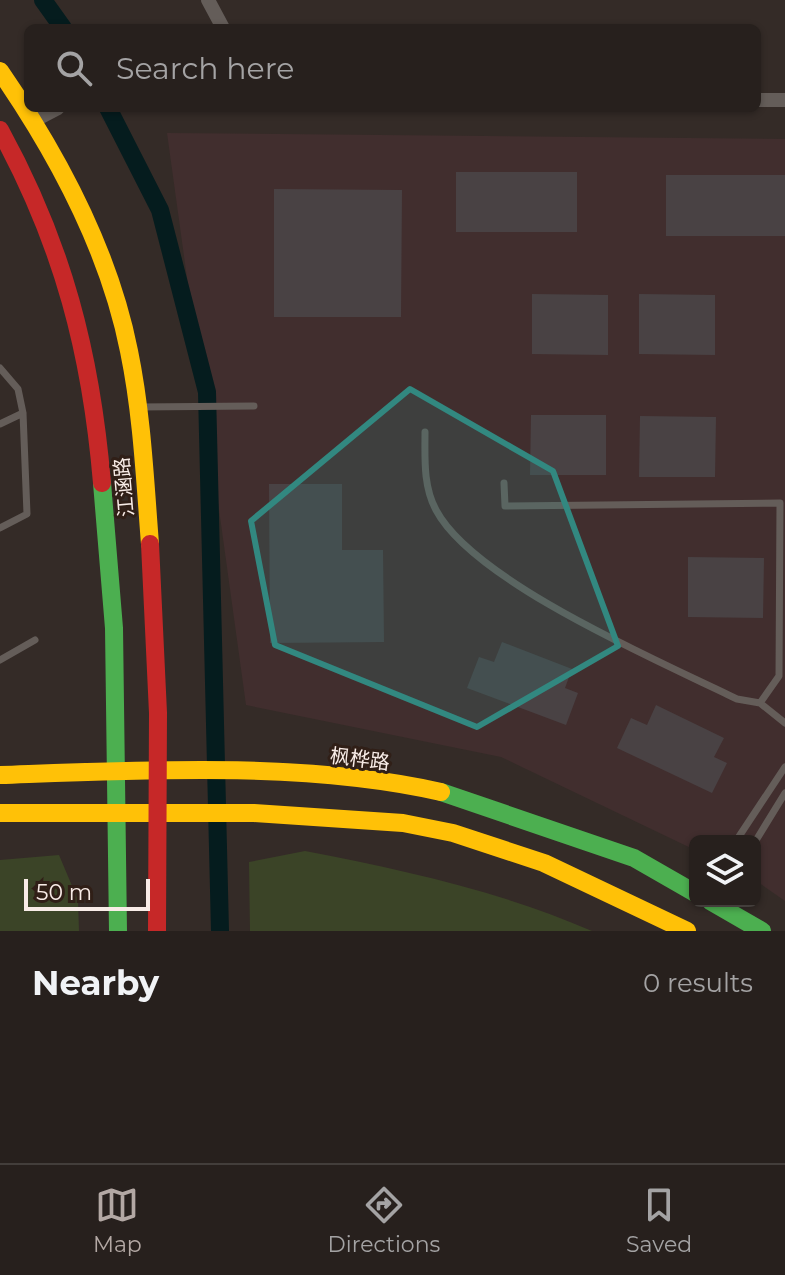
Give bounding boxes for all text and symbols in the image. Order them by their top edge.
search box [24,24,761,112]
icon: search [52,46,96,90]
text: Search here [116,50,294,87]
street label: 江涵路 [109,456,139,518]
street label: 枫桦路 [329,743,391,775]
map controls [689,835,761,907]
button: layers [689,835,761,907]
scale bar [24,875,150,911]
text: 50 m [36,879,92,906]
text: Nearby [32,962,159,1004]
text: 0 results [643,967,753,999]
tab: Map [93,1183,142,1258]
tab: Directions [328,1183,440,1258]
tab: Saved [626,1183,692,1258]

